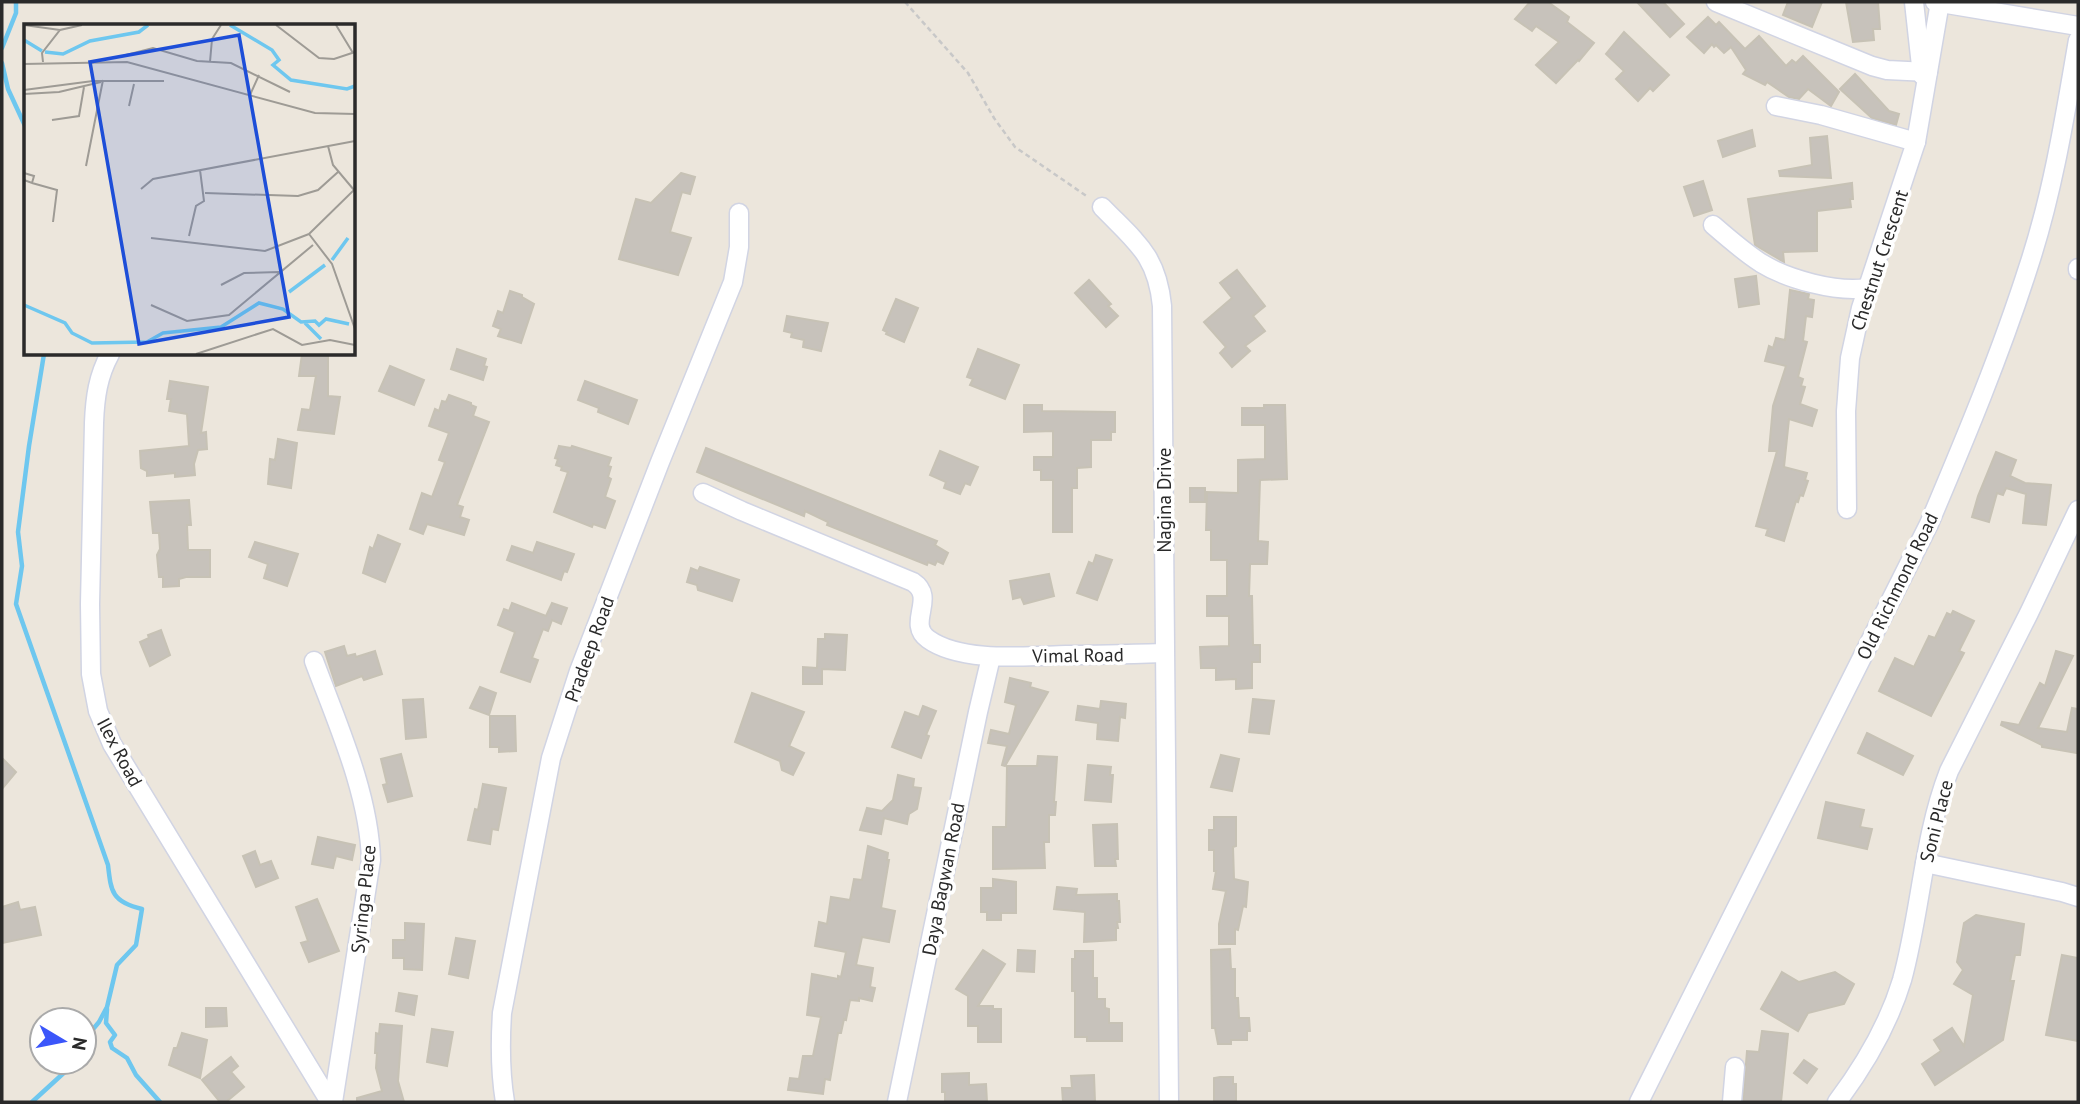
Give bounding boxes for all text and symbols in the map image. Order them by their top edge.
inset map [24,24,355,355]
street label: Chestnut Crescent [1845,186,1913,333]
street label: Nagina Drive [1152,448,1176,552]
street label: Old Richmond Road [1851,509,1943,663]
street label: Pradeep Road [559,593,619,705]
street label: Vimal Road [1031,642,1124,668]
street label: Ilex Road [92,713,148,791]
street label: Soni Place [1914,777,1958,865]
street label: Daya Bagwan Road [916,801,970,957]
street label: Syringa Place [345,844,381,954]
north arrow [28,1006,98,1076]
text: N [67,1036,93,1052]

